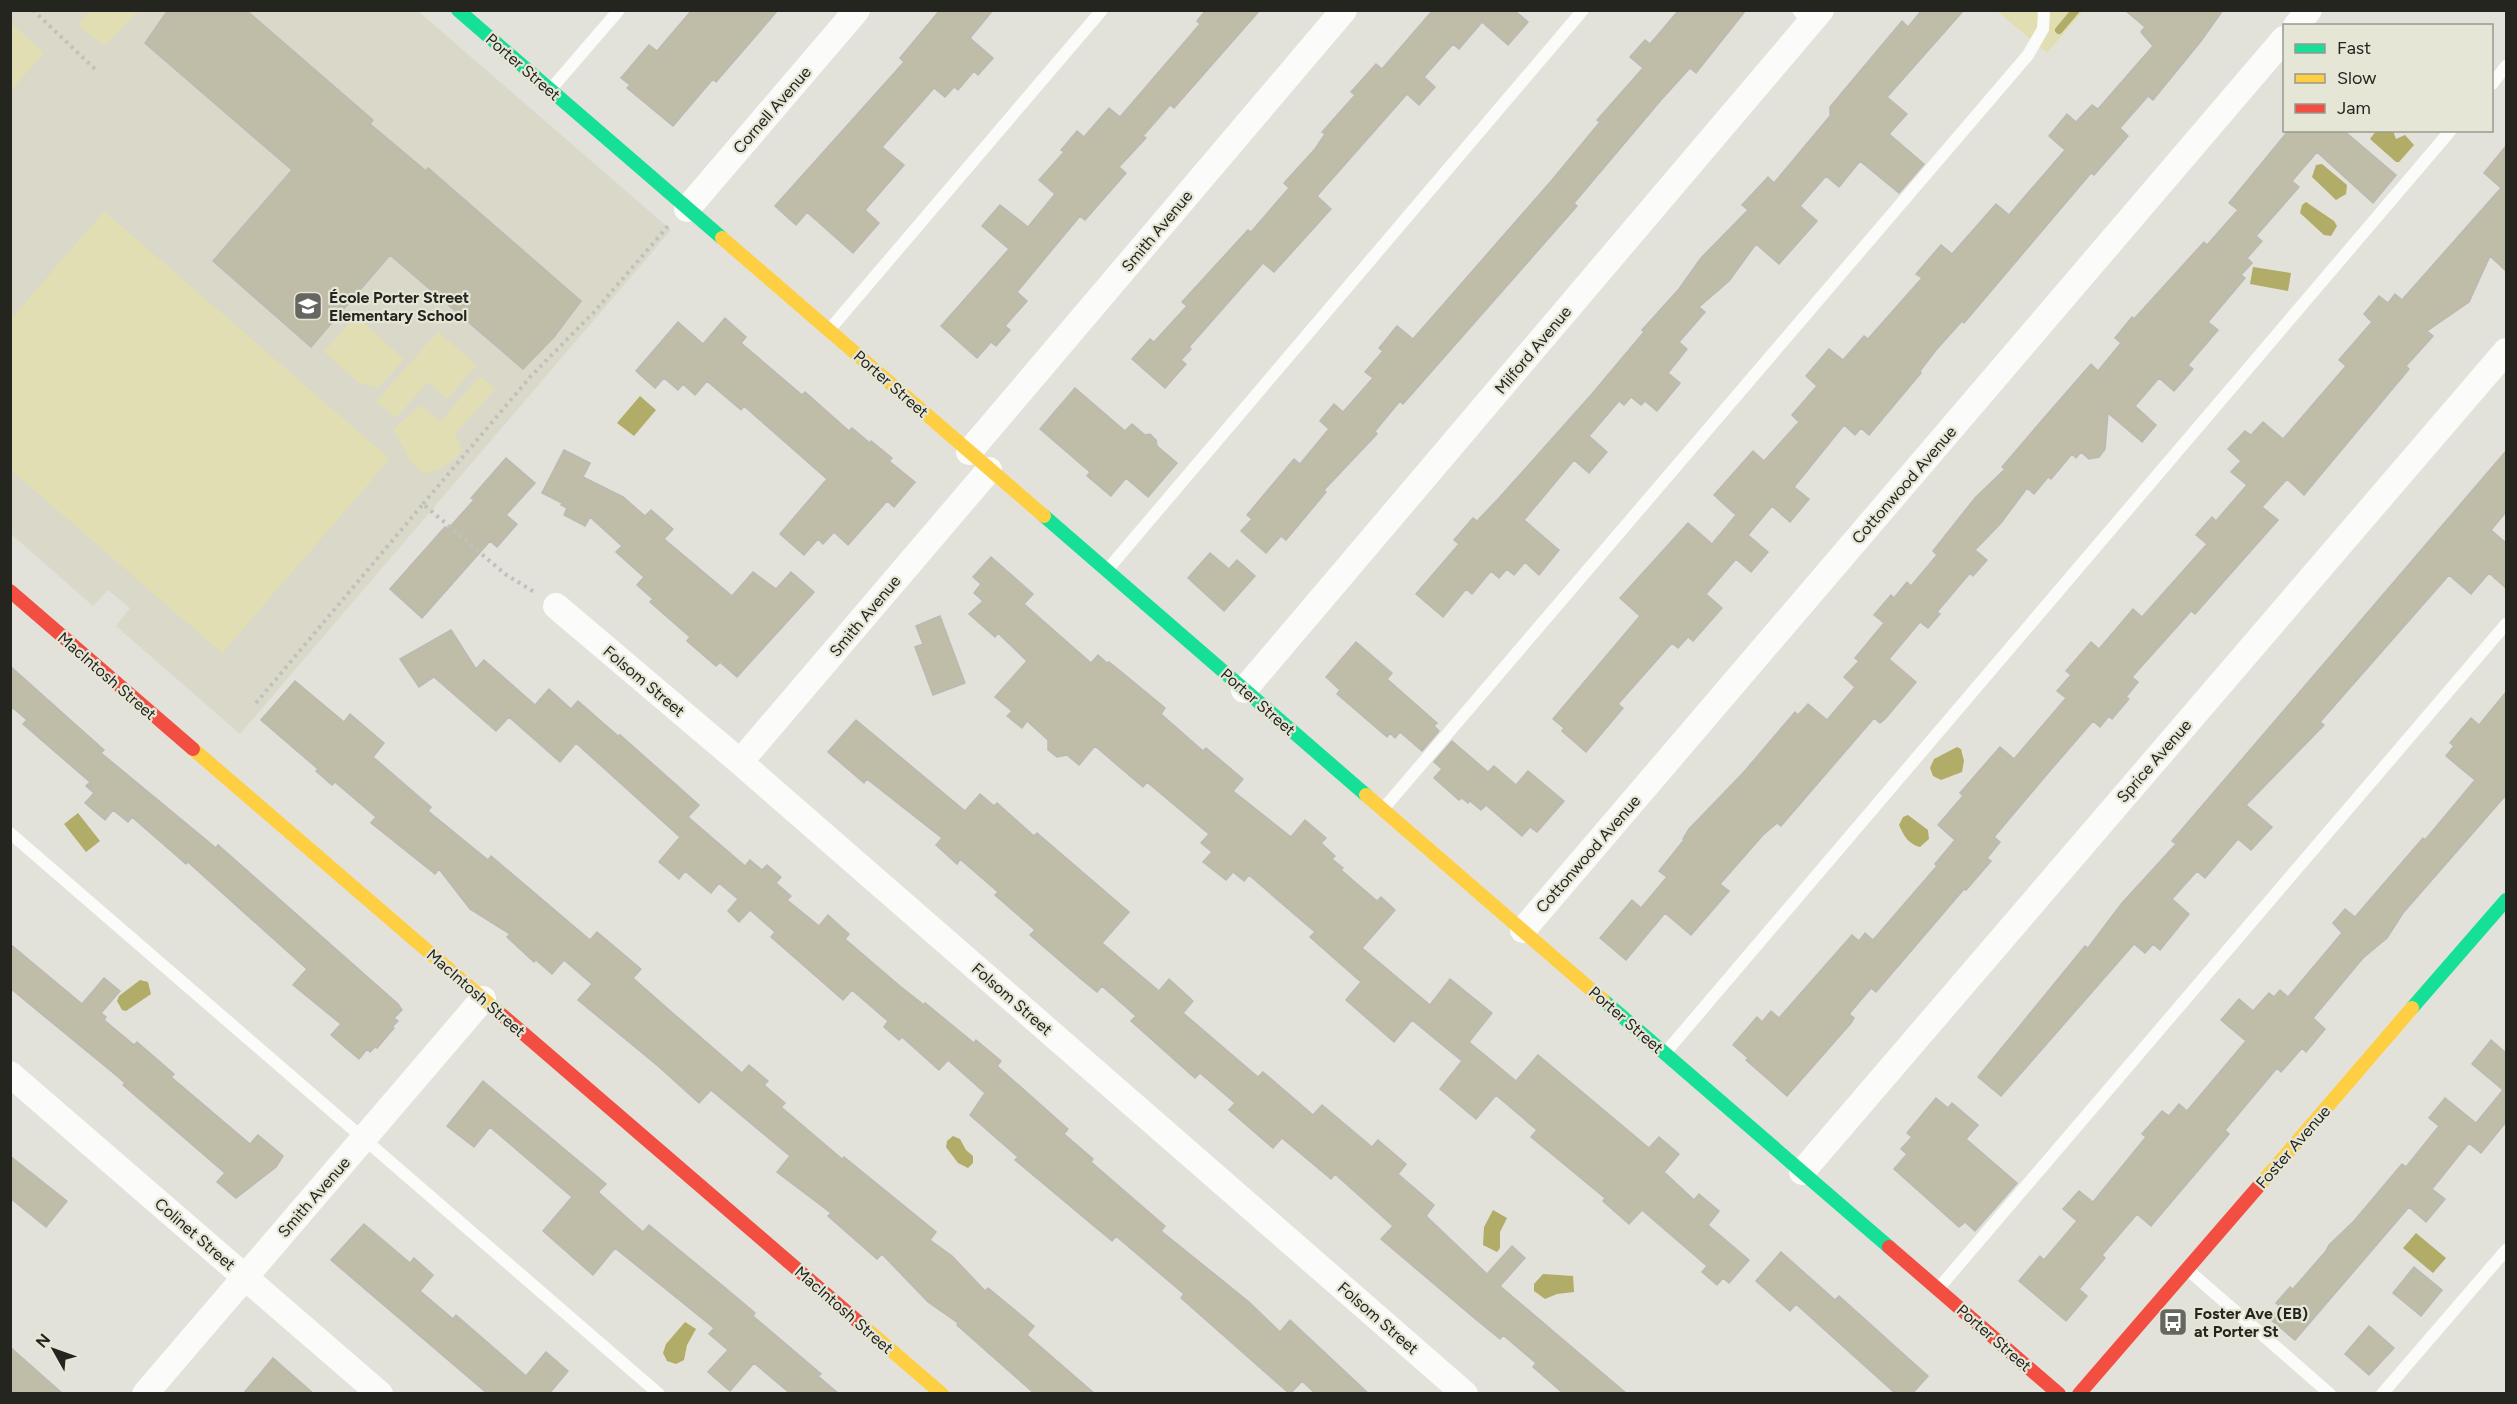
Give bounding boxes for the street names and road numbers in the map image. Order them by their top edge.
street label: Porter Street [482,29,564,105]
street label: Cornell Avenue [729,62,815,157]
street label: Smith Avenue [1118,186,1197,275]
street label: Milford Avenue [1491,302,1575,398]
street label: Porter Street [850,346,932,422]
street label: Cottonwood Avenue [1848,422,1960,548]
street label: Smith Avenue [826,571,905,660]
street label: MacIntosh Street [54,628,160,724]
street label: Folsom Street [599,641,689,721]
street label: Porter Street [1217,664,1299,740]
street label: Sprice Avenue [2113,715,2195,806]
street label: Cottonwood Avenue [1532,791,1644,917]
street label: MacIntosh Street [423,945,529,1041]
street label: Folsom Street [968,959,1056,1039]
street label: Porter Street [1585,982,1667,1058]
street label: Foster Avenue [2252,1101,2334,1192]
street label: Smith Avenue [274,1153,354,1241]
street label: Colinet Street [151,1194,239,1274]
street label: MacIntosh Street [791,1262,897,1358]
street label: Folsom Street [1334,1278,1422,1358]
street label: Porter Street [1953,1300,2035,1376]

